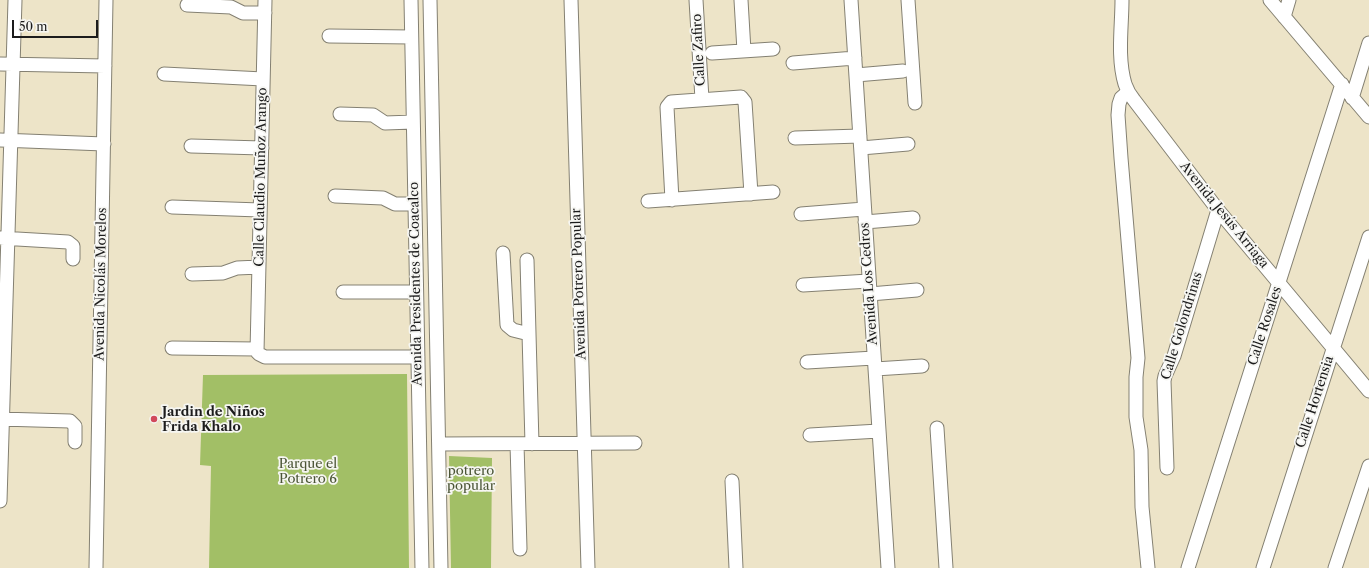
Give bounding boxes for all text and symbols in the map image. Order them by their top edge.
scale bar [14,12,100,38]
street label: Calle Zafiro [689,13,709,87]
text: 50 m [19,19,48,34]
street label: Calle Claudio Muñoz Arango [252,87,270,267]
street label: Avenida Jesús Arriaga [1176,159,1272,271]
street label: Avenida Presidentes de Coacalco [406,182,426,386]
street label: Avenida Nicolás Morelos [92,207,110,361]
street label: Avenida Potrero Popular [569,208,589,360]
street label: Avenida Los Cedros [857,222,881,346]
street label: Calle Golondrinas [1158,270,1206,382]
street label: Calle Rosales [1245,285,1285,367]
street label: Calle Hortensia [1293,354,1337,450]
place label: Jardin de Niños Frida Khalo [162,404,265,435]
marker: Jardin de Niños Frida Khalo [149,414,159,424]
park label: Parque el Potrero 6 [279,456,337,487]
park label: potrero popular [447,463,495,494]

